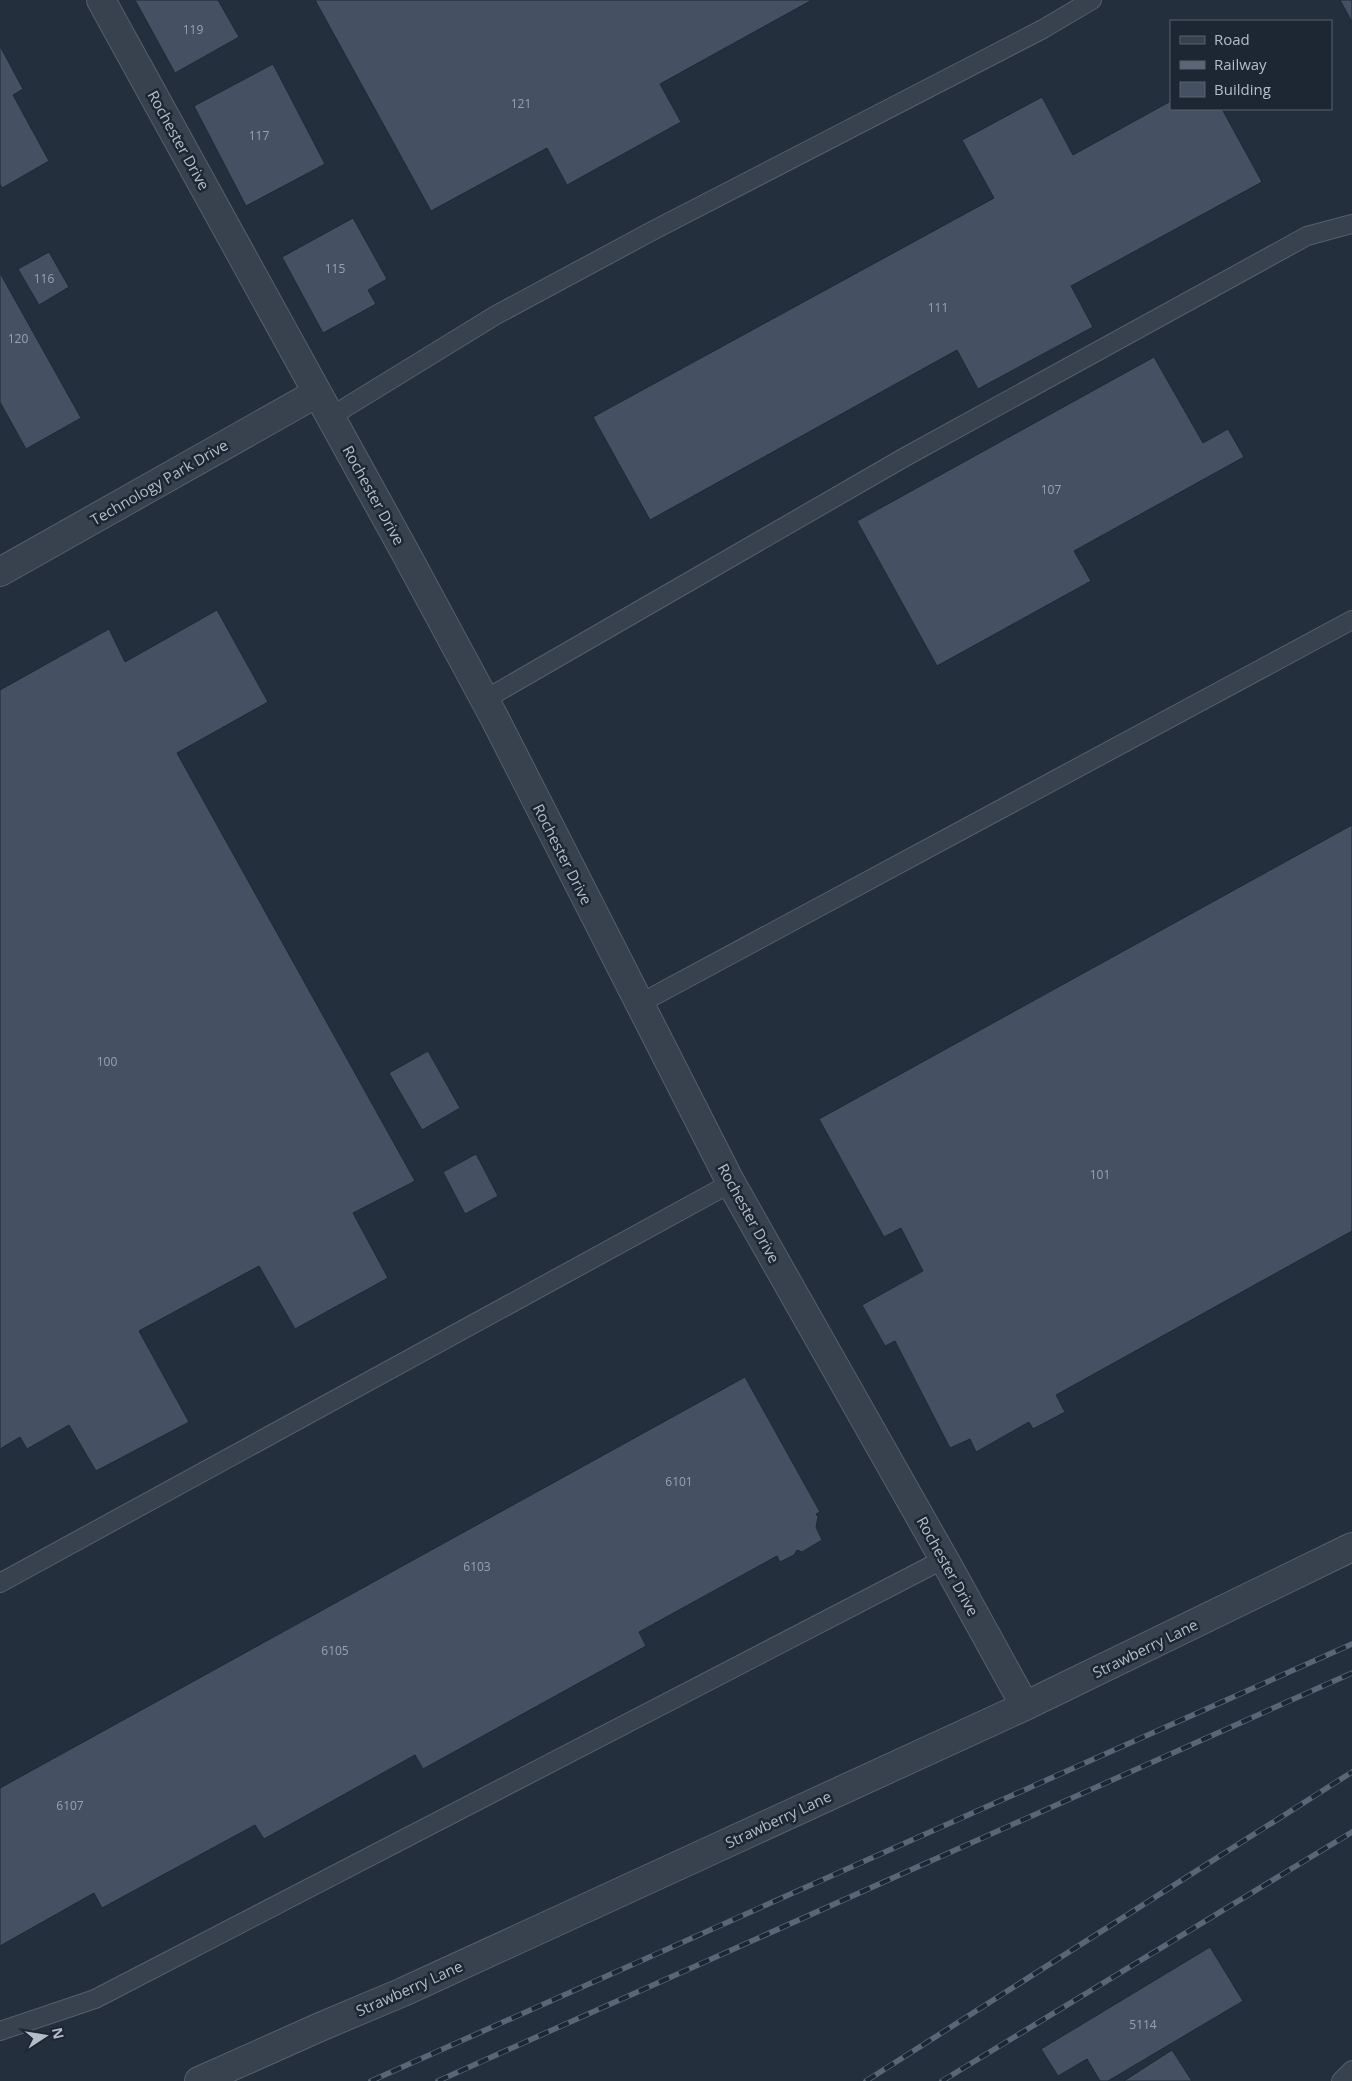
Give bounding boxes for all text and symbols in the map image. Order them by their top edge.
legend [1170,20,1332,110]
house number: 119 [183,21,203,38]
text: Road [1214,29,1250,49]
text: Railway [1214,54,1267,74]
text: Building [1214,79,1271,99]
street label: Rochester Drive [143,87,215,193]
house number: 121 [511,95,531,112]
house number: 117 [249,127,269,144]
house number: 115 [325,260,345,277]
house number: 116 [34,270,54,287]
house number: 111 [928,299,948,316]
house number: 120 [8,330,28,347]
street label: Technology Park Drive [87,434,231,530]
street label: Rochester Drive [338,442,410,548]
house number: 107 [1041,481,1061,498]
street label: Rochester Drive [529,800,597,908]
house number: 100 [97,1053,117,1070]
street label: Rochester Drive [713,1160,785,1266]
house number: 101 [1090,1166,1110,1183]
house number: 6101 [665,1473,693,1490]
street label: Rochester Drive [912,1513,984,1619]
house number: 6103 [463,1558,491,1575]
street label: Strawberry Lane [1089,1614,1201,1682]
house number: 6105 [321,1642,349,1659]
street label: Strawberry Lane [722,1786,834,1852]
house number: 6107 [56,1797,84,1814]
street label: Strawberry Lane [353,1956,465,2020]
north arrow [20,2011,70,2061]
house number: 5114 [1129,2016,1157,2033]
text: N [48,2026,69,2041]

